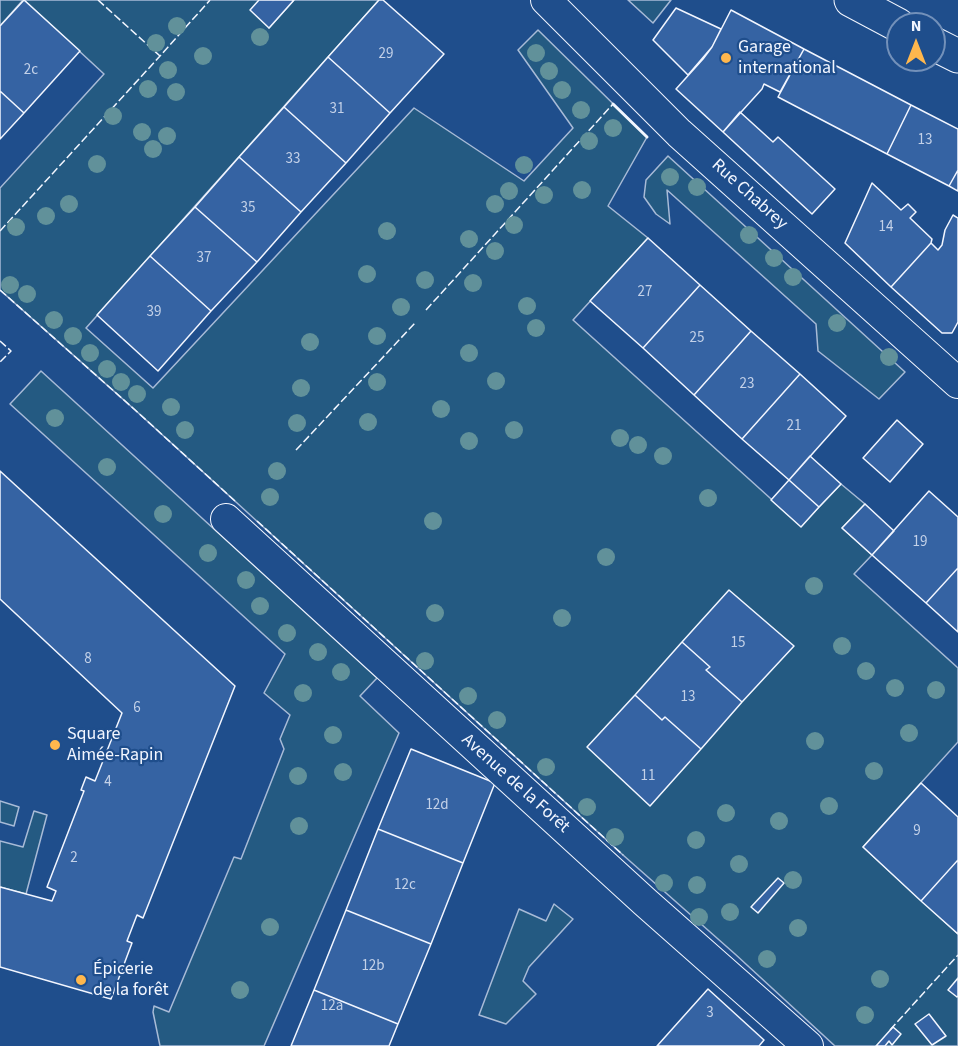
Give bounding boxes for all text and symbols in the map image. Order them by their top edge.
north arrow [886,12,946,72]
text: N [911,15,921,37]
place label: Garage international [738,37,836,80]
house number: 29 [379,46,393,64]
marker: Garage international [719,51,733,65]
house number: 2c [24,62,38,80]
house number: 31 [330,101,344,119]
house number: 13 [918,132,932,150]
house number: 33 [286,151,300,169]
street label: Rue Chabrey [706,155,792,235]
house number: 35 [241,200,255,218]
house number: 14 [879,219,893,237]
house number: 37 [197,250,211,268]
house number: 27 [638,284,652,302]
house number: 39 [147,304,161,322]
house number: 25 [690,330,704,348]
house number: 23 [740,376,754,394]
house number: 21 [787,418,801,436]
house number: 19 [913,534,927,552]
house number: 15 [731,635,745,653]
house number: 8 [84,651,92,669]
house number: 13 [681,689,695,707]
house number: 6 [133,700,141,718]
place label: Square Aimée-Rapin [67,724,163,766]
street label: Avenue de la Forêt [456,730,574,838]
marker: Square Aimée-Rapin [48,738,62,752]
house number: 11 [641,768,655,786]
house number: 4 [104,774,112,792]
house number: 12d [425,797,449,815]
house number: 9 [913,823,921,841]
house number: 2 [70,850,78,868]
house number: 12c [394,877,416,895]
house number: 12b [361,958,385,976]
place label: Épicerie de la forêt [93,959,169,1002]
marker: Épicerie de la forêt [74,973,88,987]
house number: 12a [321,998,343,1016]
house number: 3 [706,1005,714,1023]

